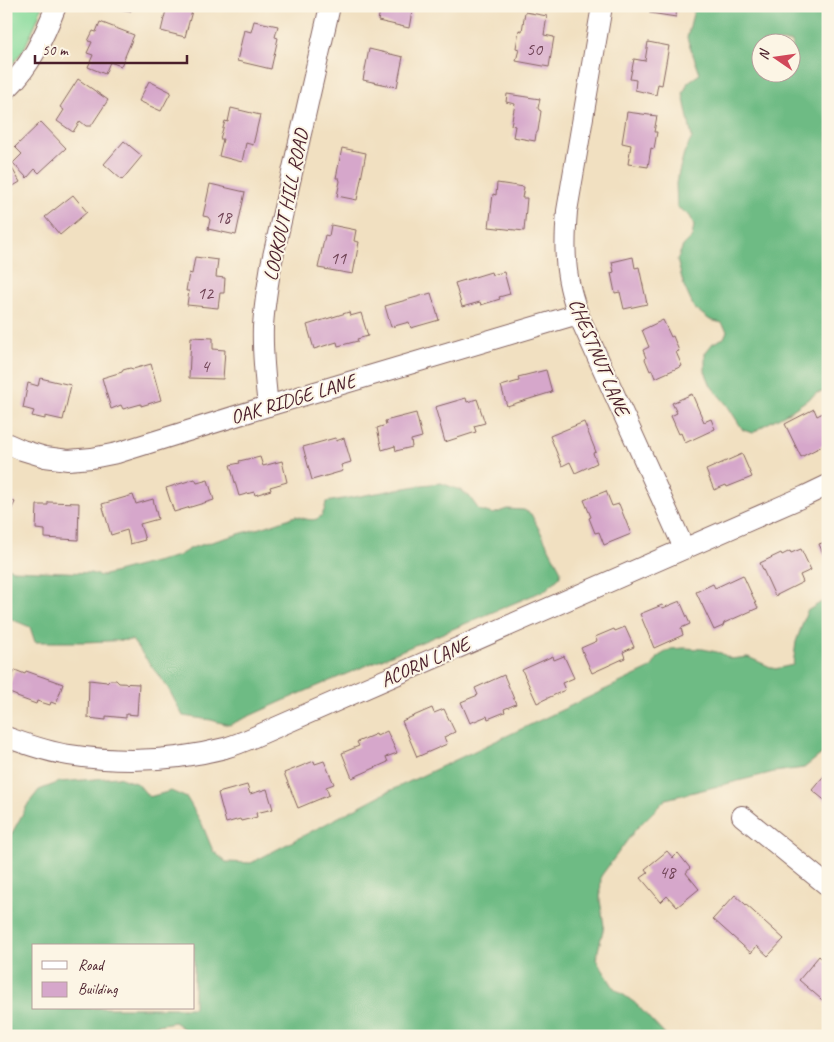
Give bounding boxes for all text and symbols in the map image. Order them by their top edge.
scale bar [35,32,188,64]
north arrow [752,32,802,82]
house number: 50 [526,38,544,60]
text: 50 m [42,41,69,60]
text: N [755,47,774,61]
street label: LOOKOUT HILL ROAD [258,126,315,283]
house number: 18 [215,206,233,228]
house number: 11 [330,247,347,269]
house number: 12 [197,282,215,304]
street label: CHESTNUT LANE [563,295,636,422]
house number: 4 [201,355,211,377]
street label: OAK RIDGE LANE [228,367,361,430]
street label: ACORN LANE [377,630,476,693]
house number: 48 [659,861,677,883]
legend [32,944,195,1010]
text: Road [78,956,105,975]
text: Building [78,980,118,999]

